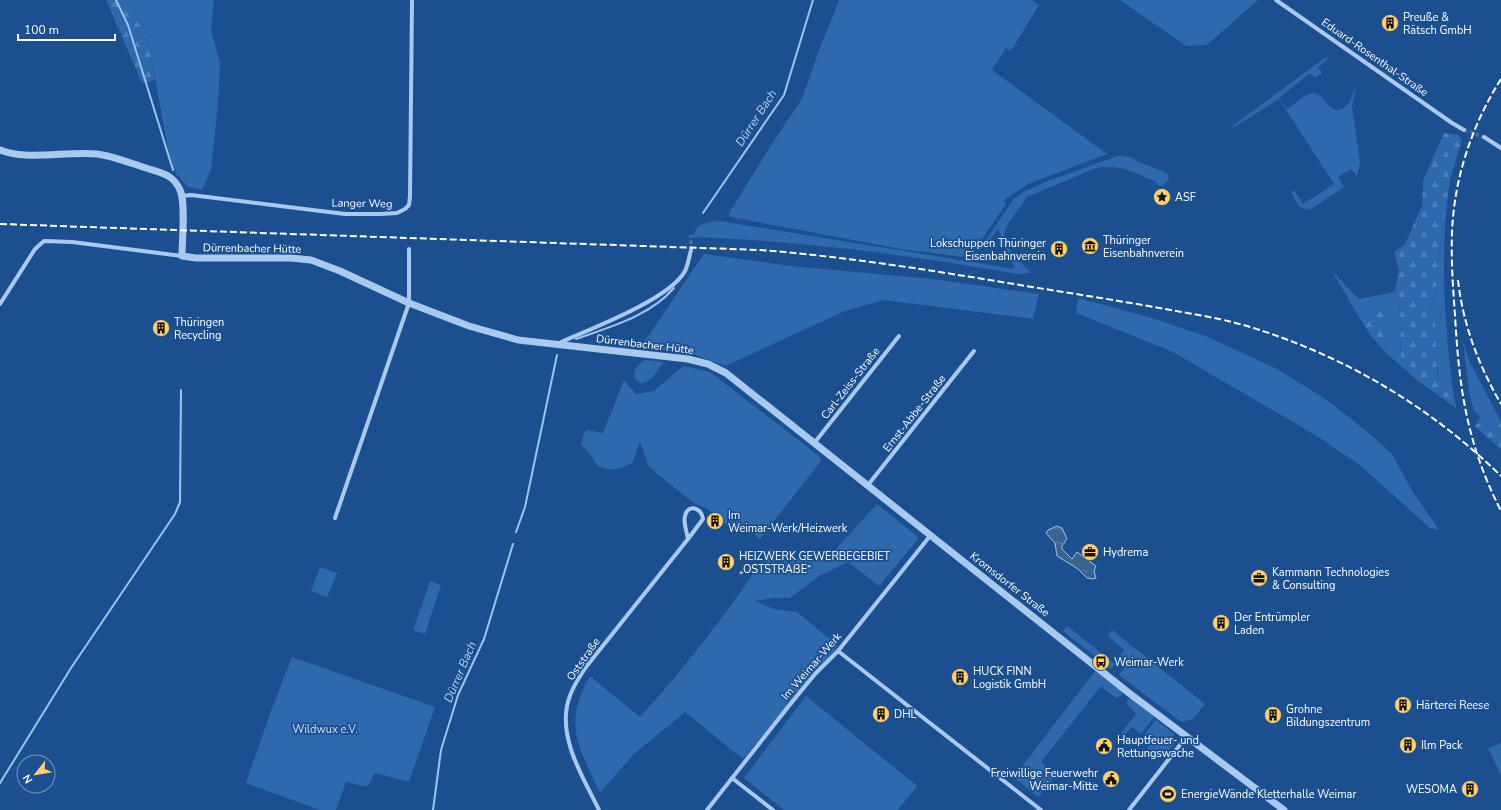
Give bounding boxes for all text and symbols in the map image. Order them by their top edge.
place label: Preuße & Rätsch GmbH [1403,10,1472,38]
building icon: Preuße & Rätsch GmbH [1380,13,1400,33]
street label: Eduard-Rosenthal-Straße [1318,15,1431,100]
scale bar [18,16,115,42]
text: 100 m [24,22,59,38]
water label: Dürrer Bach [732,86,780,150]
place icon: ASF [1152,187,1172,207]
place label: ASF [1175,190,1196,205]
street label: Langer Weg [331,195,393,212]
place label: Thüringer Eisenbahnverein [1103,233,1184,261]
place label: Lokschuppen Thüringer Eisenbahnverein [930,236,1046,264]
museum icon: Thüringer Eisenbahnverein [1080,236,1100,256]
building icon: Lokschuppen Thüringer Eisenbahnverein [1049,239,1069,259]
street label: Dürrenbacher Hütte [203,240,301,257]
place label: Thüringen Recycling [174,315,224,343]
building icon: Thüringen Recycling [151,318,171,338]
street label: Dürrenbacher Hütte [595,331,695,358]
street label: Carl-Zeiss-Straße [818,344,883,422]
street label: Ernst-Abbe-Straße [879,371,949,455]
place label: Im Weimar-Werk/Heizwerk [728,508,848,536]
building icon: Im Weimar-Werk/Heizwerk [705,511,725,531]
office icon: Hydrema [1080,542,1100,562]
place label: Hydrema [1103,545,1148,560]
place label: HEIZWERK GEWERBEGEBIET „OSTSTRAßE“ [739,549,891,577]
street label: Kromsdorfer Straße [967,549,1053,620]
building icon: HEIZWERK GEWERBEGEBIET „OSTSTRAßE“ [716,552,736,572]
place label: Kammann Technologies & Consulting [1272,565,1390,593]
office icon: Kammann Technologies & Consulting [1249,568,1269,588]
place label: Der Entrümpler Laden [1234,610,1310,638]
building icon: Der Entrümpler Laden [1211,613,1231,633]
street label: Im Weimar-Werk [778,629,845,703]
street label: Oststraße [563,635,604,684]
water label: Dürrer Bach [440,639,480,705]
bus stop icon: Weimar-Werk [1091,652,1111,672]
place label: Weimar-Werk [1114,655,1184,670]
place label: HUCK FINN Logistik GmbH [973,664,1046,692]
building icon: HUCK FINN Logistik GmbH [950,667,970,687]
building icon: Härterei Reese [1393,695,1413,715]
place label: Härterei Reese [1416,698,1489,713]
place label: Grohne Bildungszentrum [1286,702,1370,730]
building icon: DHL [871,704,891,724]
building icon: Grohne Bildungszentrum [1263,705,1283,725]
place label: DHL [894,707,917,722]
park label: Wildwux e.V. [292,722,358,737]
place label: Hauptfeuer- und Rettungswache [1117,733,1199,761]
building icon: Ilm Pack [1398,735,1418,755]
public building icon: Hauptfeuer- und Rettungswache [1094,736,1114,756]
place label: Ilm Pack [1421,738,1463,753]
north arrow [16,754,56,794]
place label: Freiwillige Feuerwehr Weimar-Mitte [991,766,1098,794]
public building icon: Freiwillige Feuerwehr Weimar-Mitte [1101,769,1121,789]
text: N [19,772,36,786]
building icon: WESOMA [1460,779,1480,799]
place label: WESOMA [1406,782,1457,797]
sports icon: EnergieWände Kletterhalle Weimar [1158,784,1178,804]
place label: EnergieWände Kletterhalle Weimar [1181,787,1356,802]

